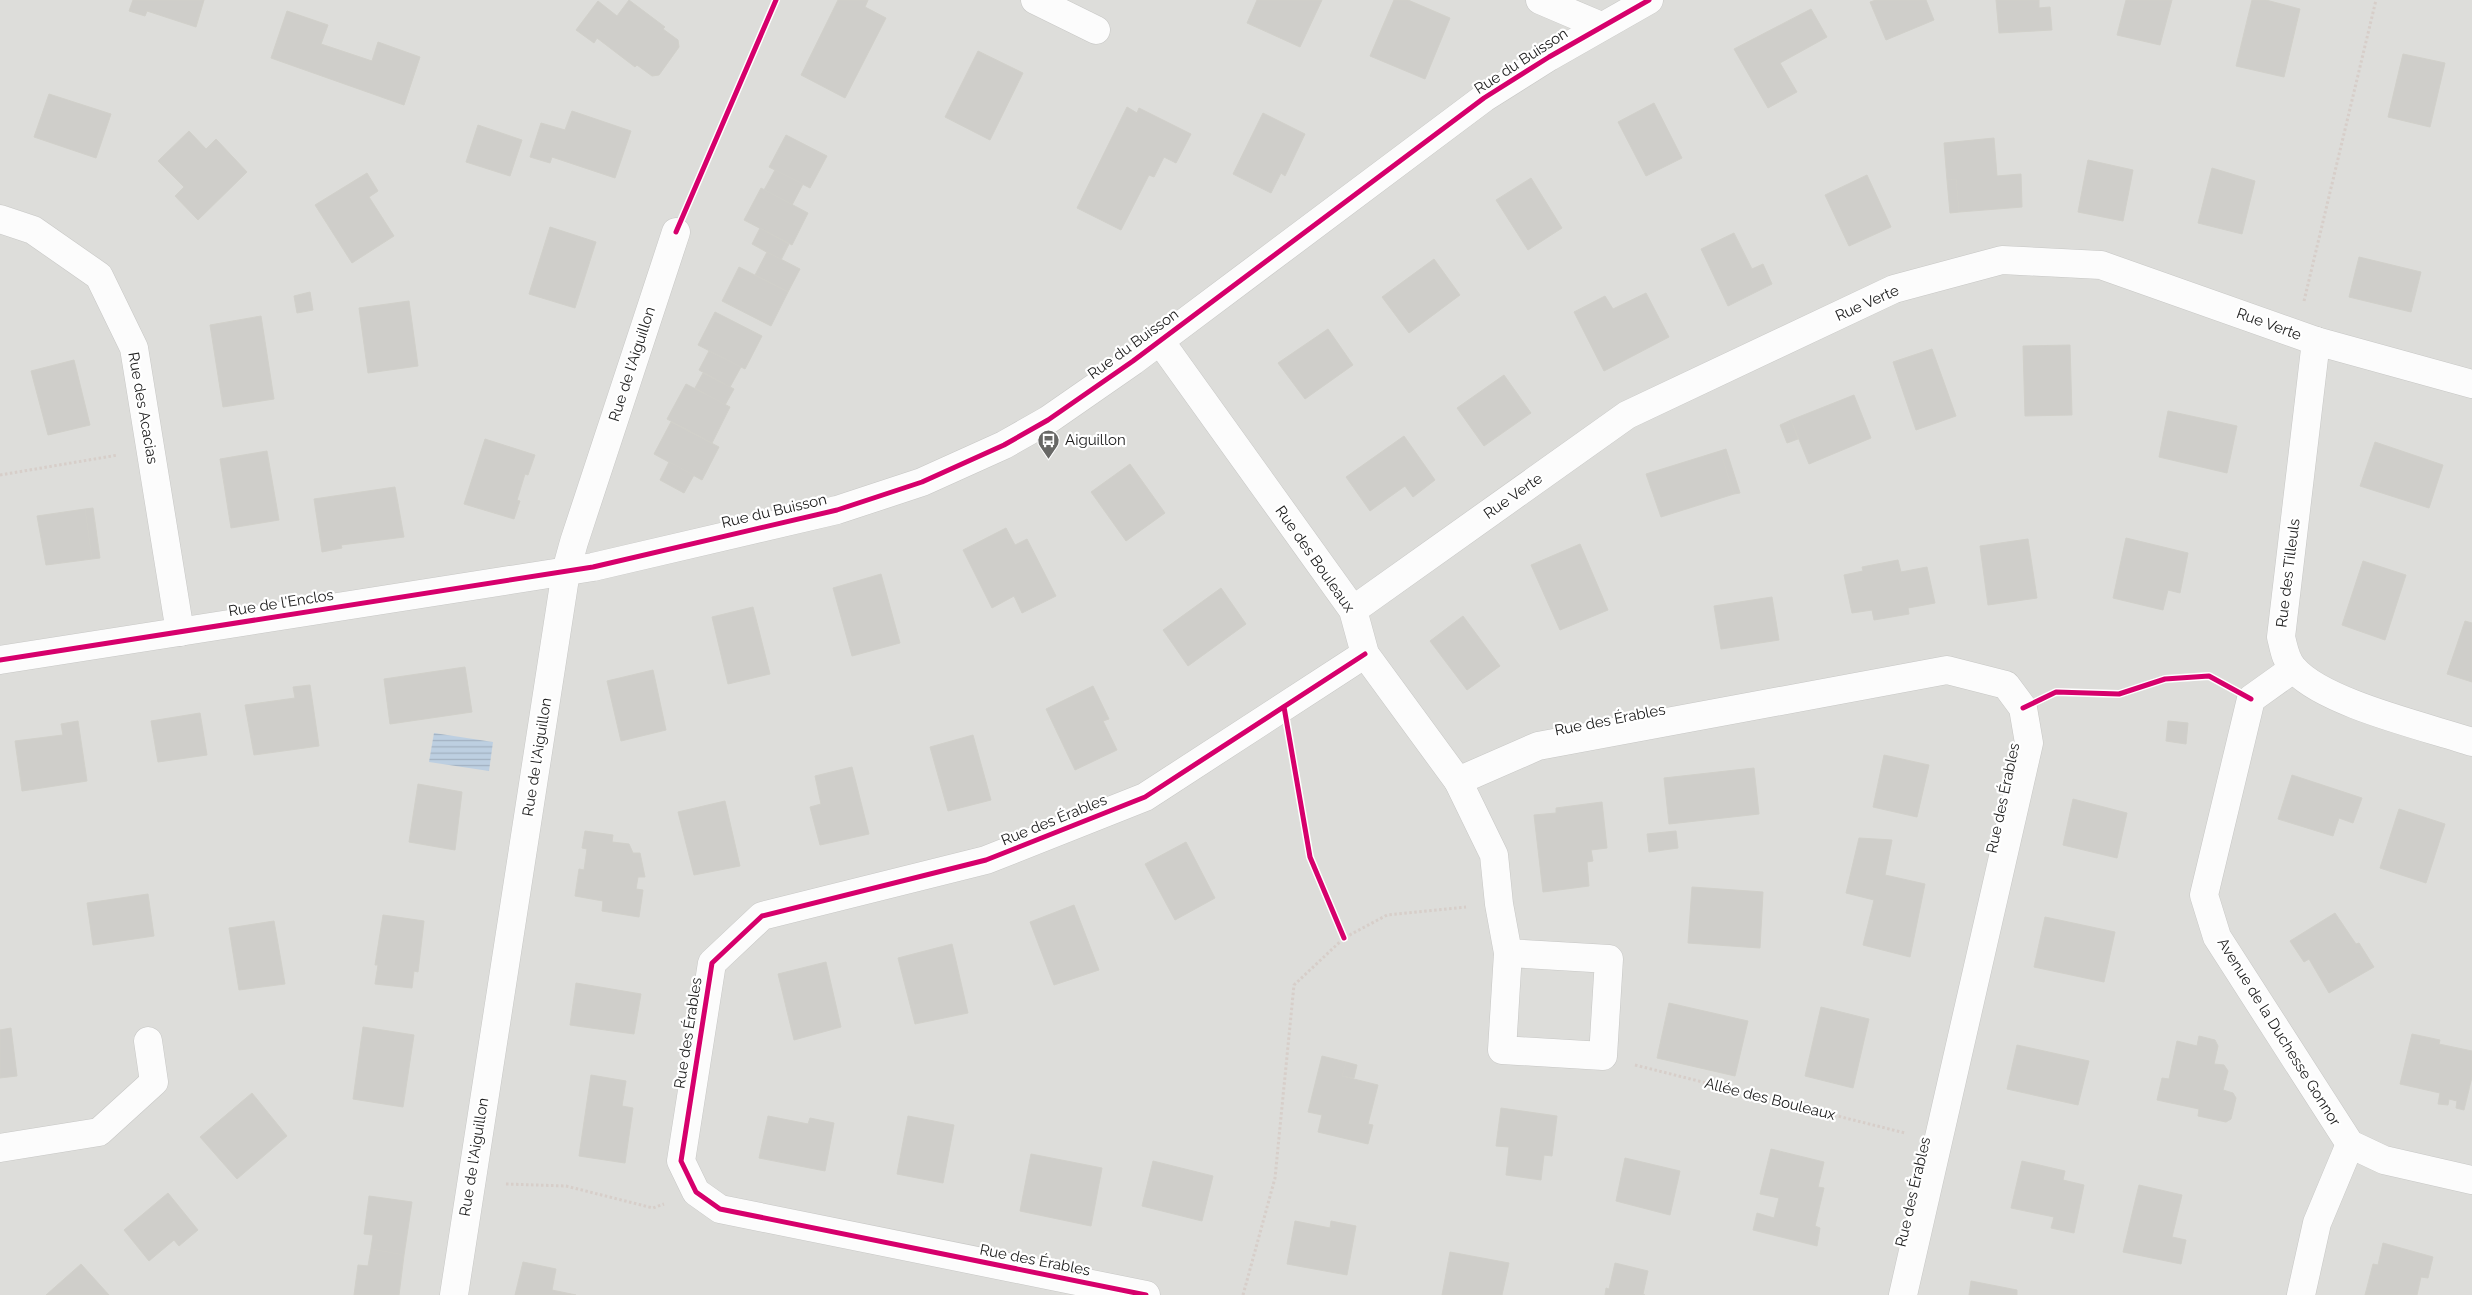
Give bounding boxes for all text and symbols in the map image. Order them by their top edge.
street label: Rue du Buisson [1471,24,1571,98]
street label: Rue Verte [1832,281,1902,325]
street label: Rue de l'Aiguillon [605,304,659,424]
street label: Rue Verte [2234,304,2304,344]
street label: Rue du Buisson [1084,305,1182,383]
street label: Rue des Acacias [124,351,162,465]
bus stop icon: Aiguillon [1037,428,1061,459]
place label: Aiguillon [1065,431,1126,449]
street label: Rue Verte [1480,469,1546,523]
street label: Rue du Buisson [720,490,828,532]
street label: Rue des Bouleaux [1272,502,1359,616]
street label: Rue des Tilleuls [2272,518,2304,628]
street label: Rue de l'Enclos [227,586,335,620]
street label: Rue de l'Aiguillon [519,696,555,818]
street label: Rue des Érables [1553,700,1667,740]
street label: Rue des Érables [1983,741,2023,855]
street label: Rue des Érables [999,791,1109,849]
street label: Avenue de la Duchesse Gonnor [2214,935,2345,1130]
street label: Rue des Érables [670,976,706,1090]
street label: Allée des Bouleaux [1703,1074,1838,1124]
street label: Rue de l'Aiguillon [456,1096,492,1218]
street label: Rue des Érables [1892,1135,1934,1249]
street label: Rue des Érables [978,1240,1092,1280]

